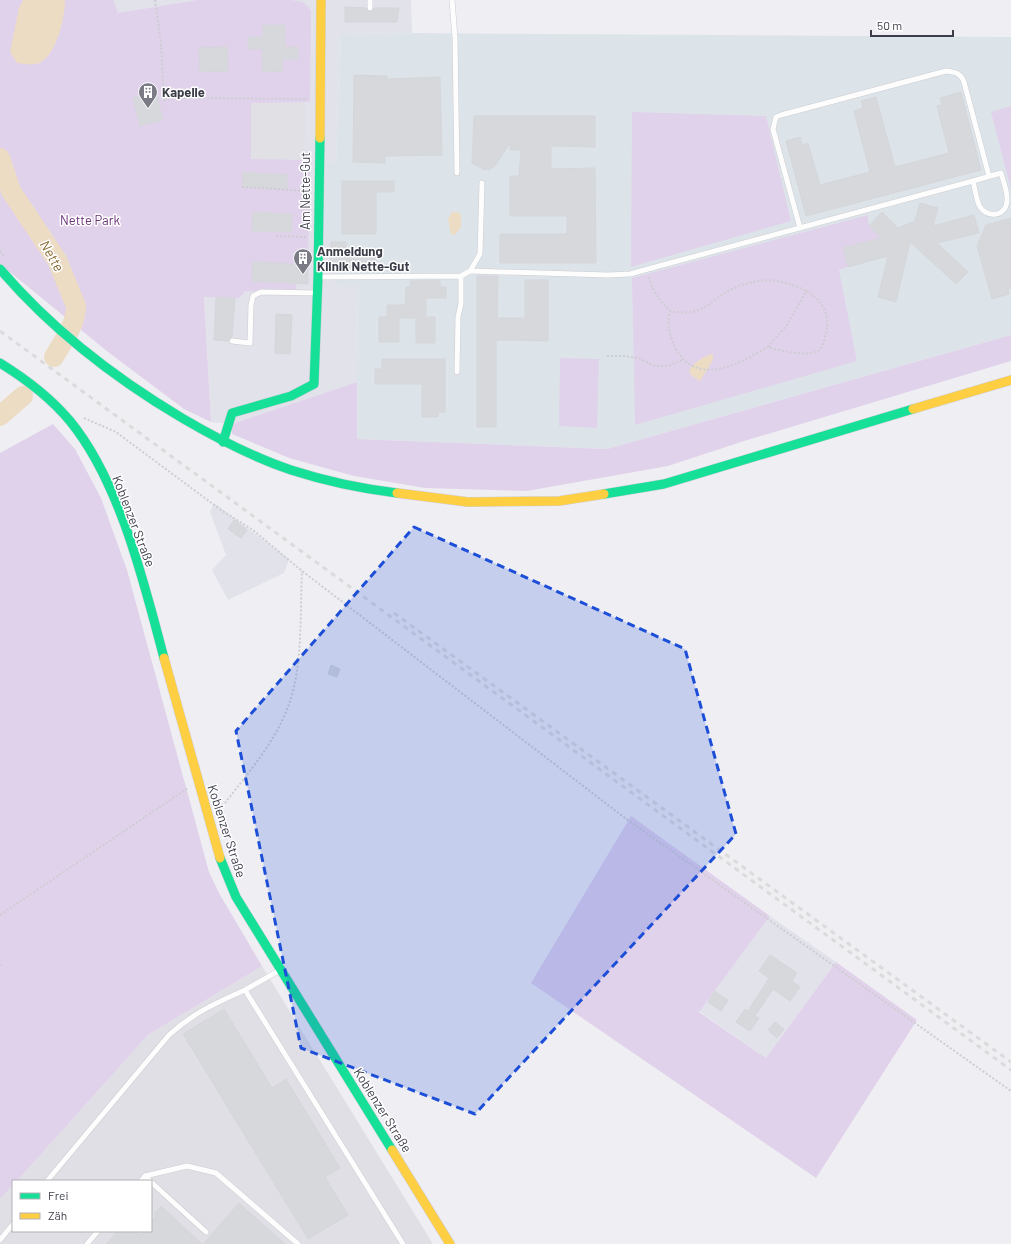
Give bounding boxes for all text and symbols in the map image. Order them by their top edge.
scale bar [871,12,953,38]
text: 50 m [877,18,902,32]
building icon: Kapelle [137,81,159,109]
place label: Kapelle [162,84,205,100]
street label: Am Nette-Gut [297,152,313,230]
park label: Nette Park [60,212,120,228]
water label: Nette [37,237,68,274]
place label: Anmeldung Klinik Nette-Gut [317,243,409,274]
building icon: Anmeldung Klinik Nette-Gut [292,247,314,275]
street label: Koblenzer Straße [109,473,159,569]
street label: Koblenzer Straße [204,783,250,880]
street label: Koblenzer Straße [351,1065,415,1155]
legend [12,1180,152,1232]
text: Frei [48,1188,68,1202]
text: Zäh [48,1208,67,1222]

